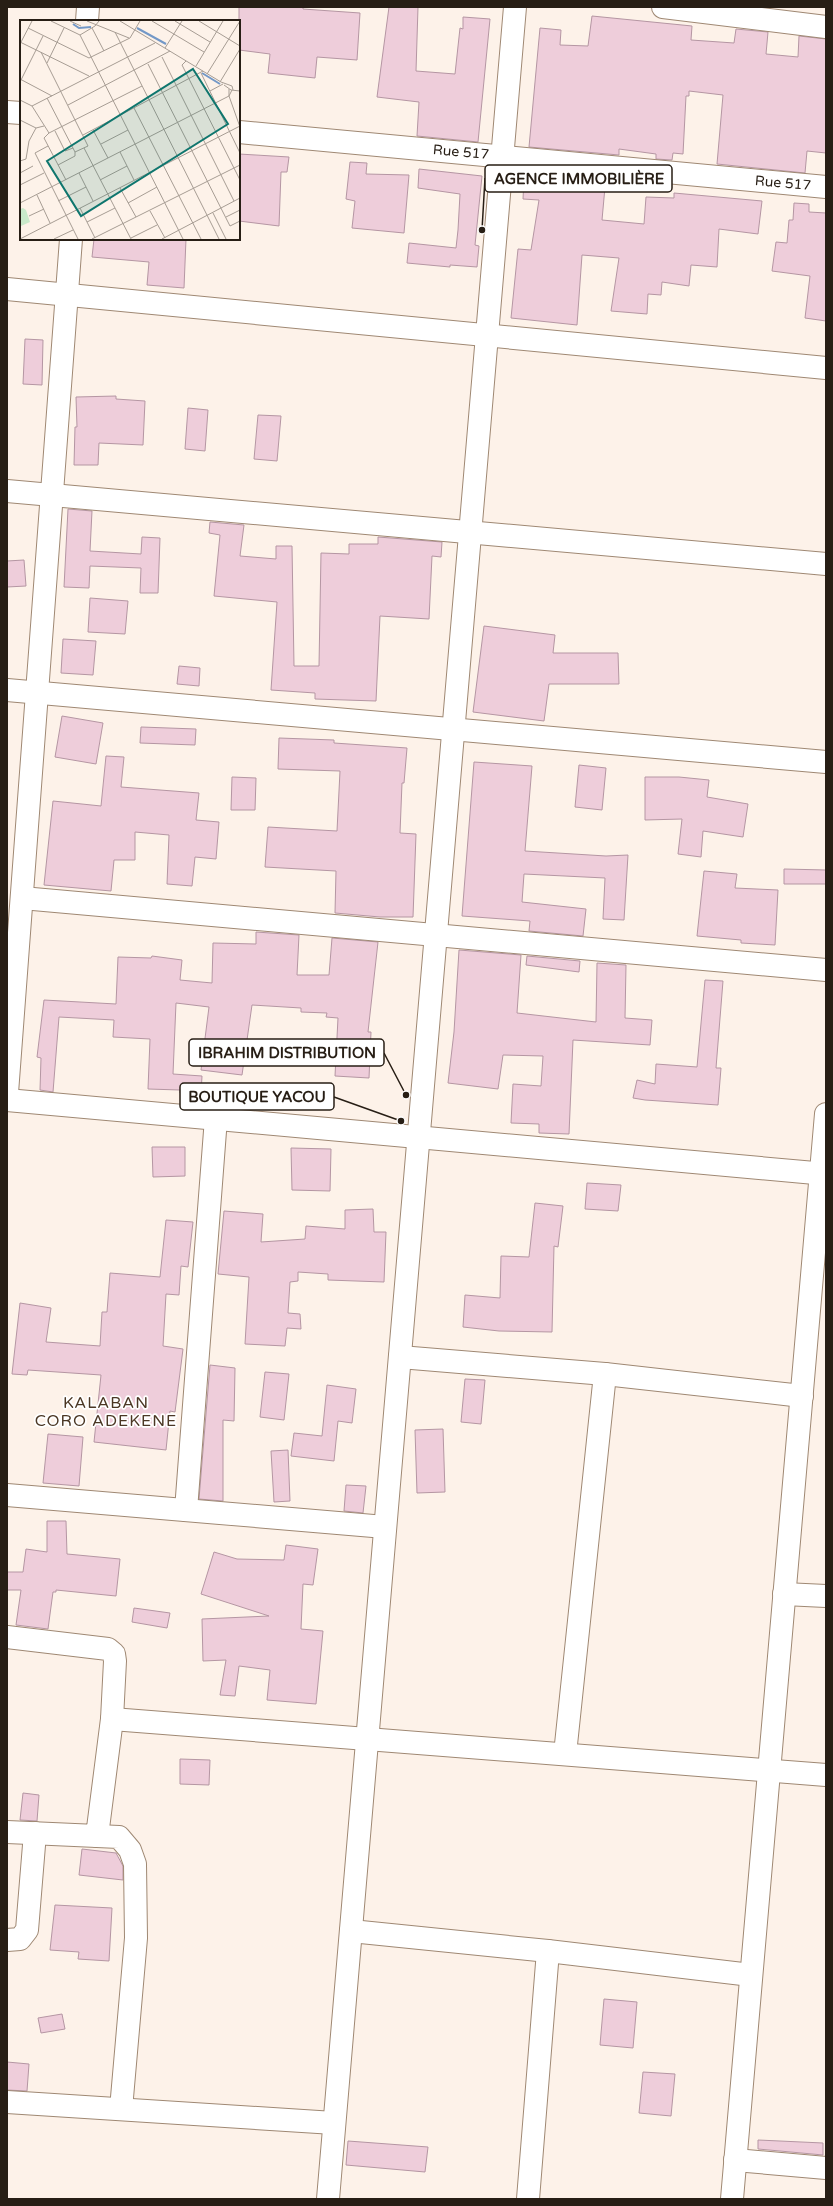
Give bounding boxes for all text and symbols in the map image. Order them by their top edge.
inset map [20,20,240,240]
street label: Rue 517 [432,141,490,163]
callout: AGENCE IMMOBILIÈRE [485,165,672,192]
text: AGENCE IMMOBILIÈRE [494,169,665,188]
street label: Rue 517 [754,172,812,194]
callout: IBRAHIM DISTRIBUTION [189,1039,384,1066]
text: IBRAHIM DISTRIBUTION [198,1044,376,1062]
callout: BOUTIQUE YACOU [180,1083,334,1110]
text: BOUTIQUE YACOU [188,1088,326,1106]
district label: KALABAN CORO ADEKENE [35,1393,177,1431]

